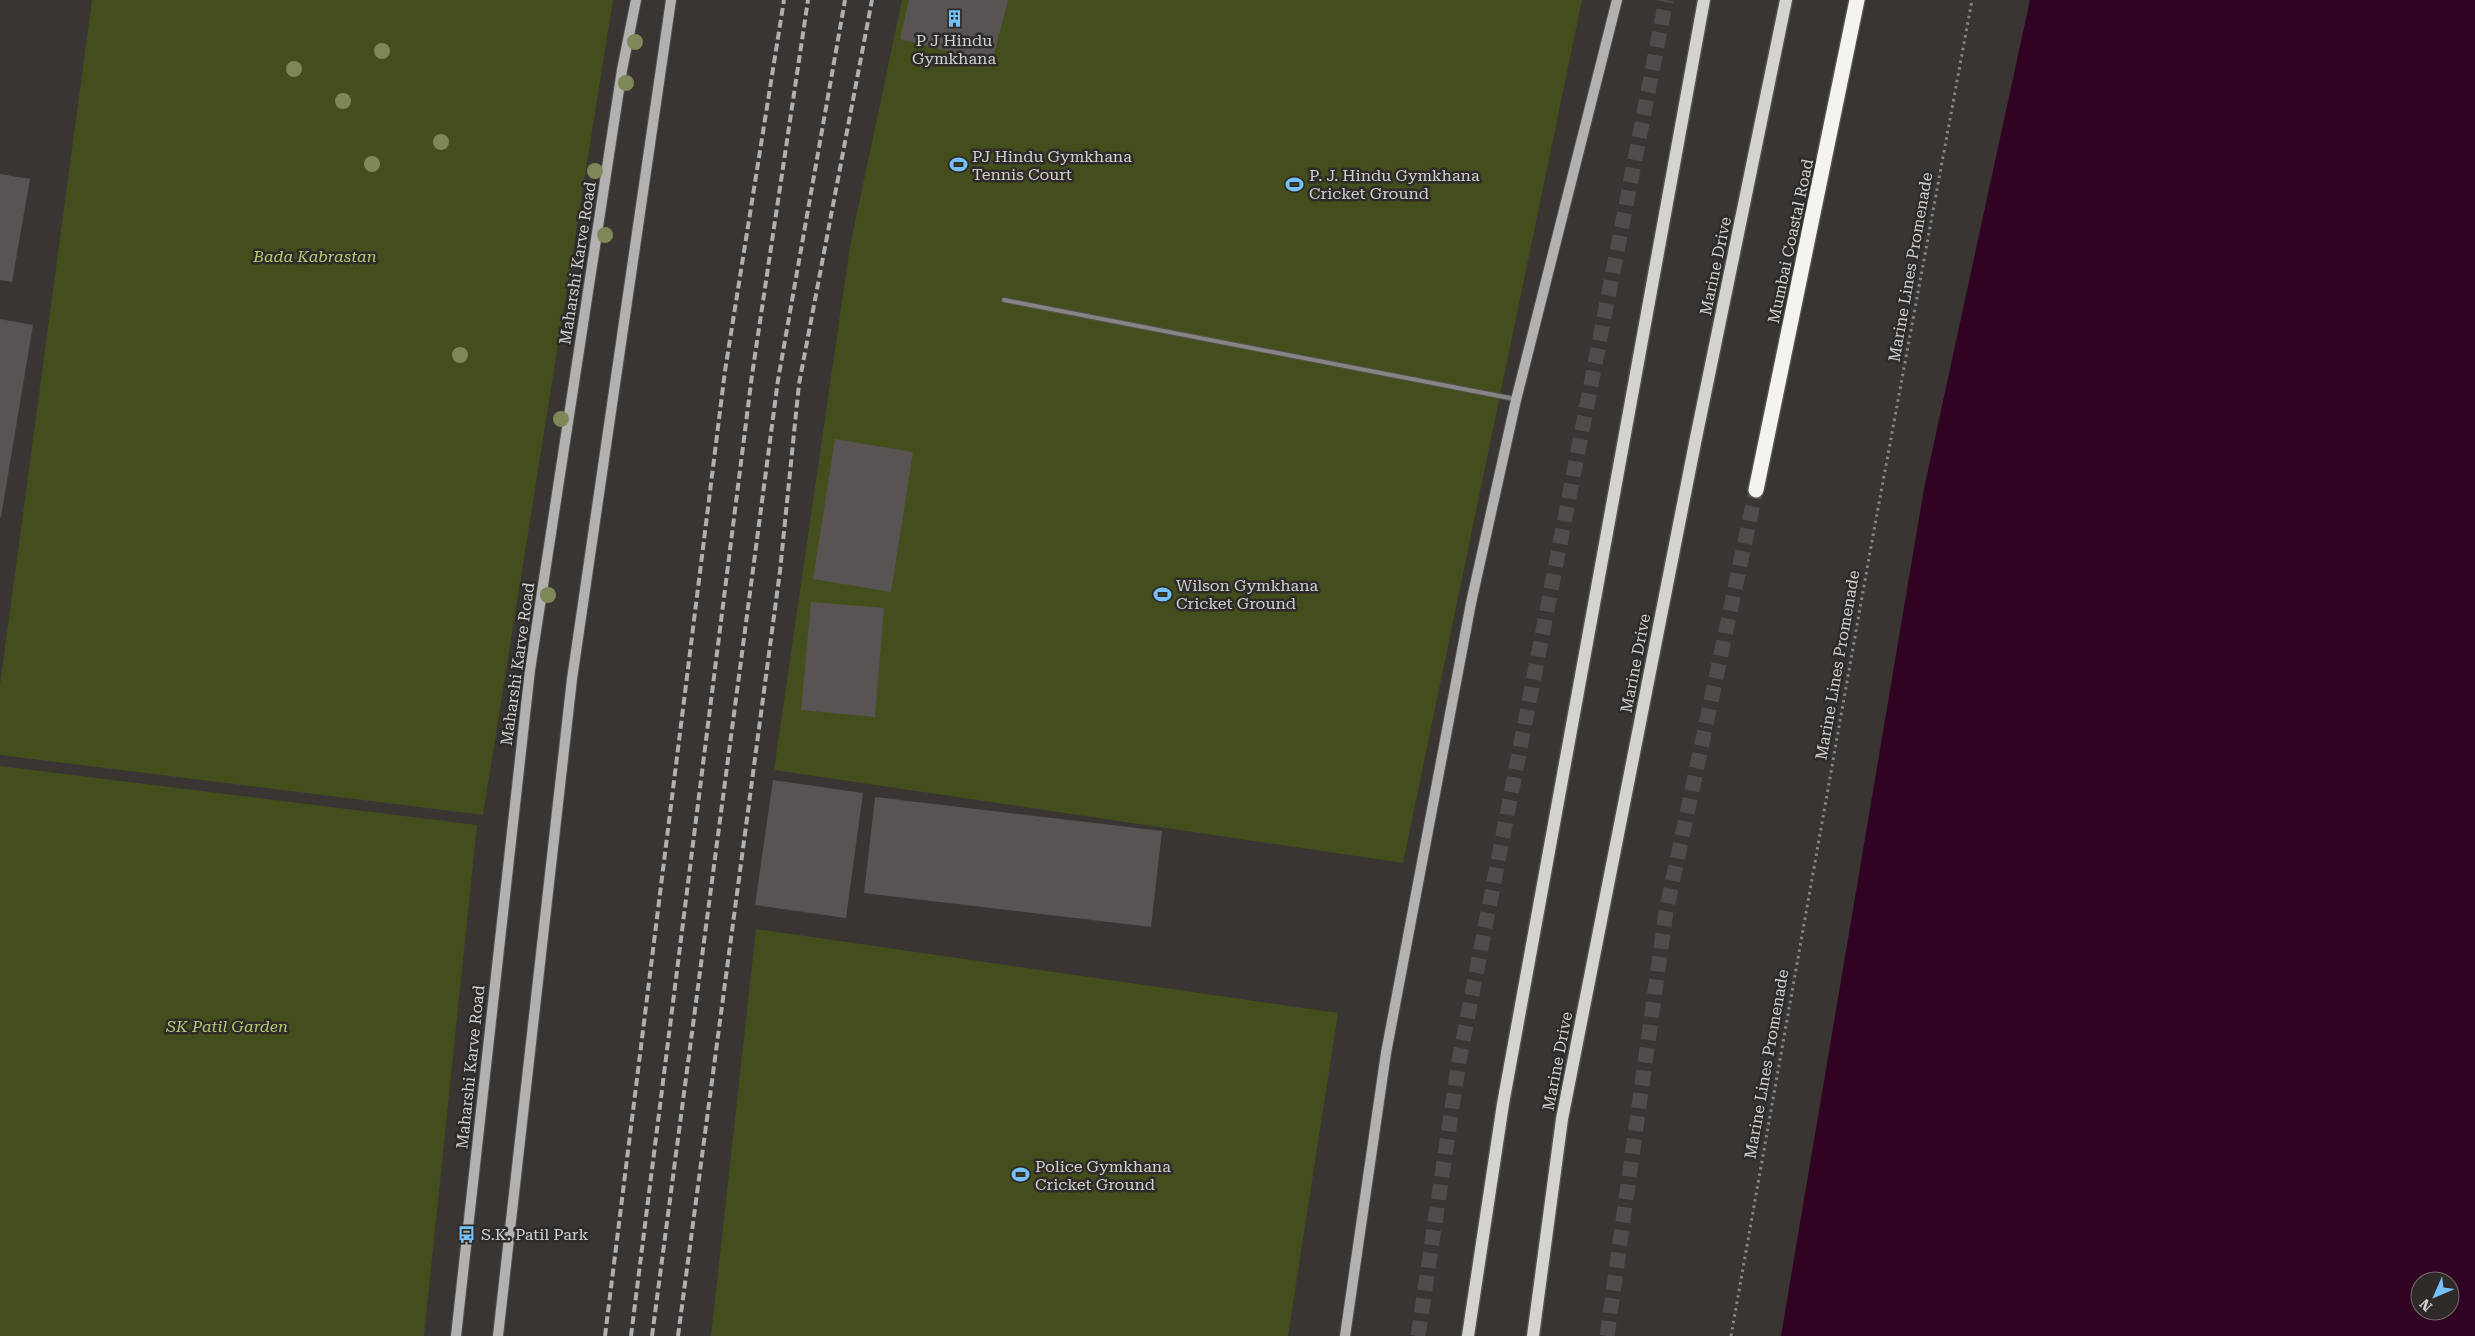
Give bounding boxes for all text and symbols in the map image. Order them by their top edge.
building icon: P J Hindu Gymkhana [944,9,964,29]
place label: P J Hindu Gymkhana [912,31,996,68]
place label: PJ Hindu Gymkhana Tennis Court [972,147,1132,184]
sports icon: PJ Hindu Gymkhana Tennis Court [948,155,968,175]
street label: Mumbai Coastal Road [1764,157,1817,325]
place label: P. J. Hindu Gymkhana Cricket Ground [1309,166,1480,203]
street label: Marine Lines Promenade [1884,171,1937,363]
sports icon: P. J. Hindu Gymkhana Cricket Ground [1285,174,1305,194]
street label: Maharshi Karve Road [555,180,600,346]
street label: Marine Drive [1696,215,1735,317]
park label: Bada Kabrastan [252,247,377,266]
street label: Marine Lines Promenade [1811,569,1864,761]
place label: Wilson Gymkhana Cricket Ground [1176,576,1319,613]
street label: Maharshi Karve Road [497,581,538,747]
sports icon: Wilson Gymkhana Cricket Ground [1152,584,1172,604]
street label: Marine Drive [1617,612,1654,714]
street label: Marine Lines Promenade [1740,968,1793,1160]
street label: Maharshi Karve Road [452,984,489,1150]
street label: Marine Drive [1539,1010,1576,1112]
park label: SK Patil Garden [165,1017,288,1036]
place label: Police Gymkhana Cricket Ground [1035,1157,1171,1194]
sports icon: Police Gymkhana Cricket Ground [1011,1165,1031,1185]
bus stop icon: S.K. Patil Park [457,1224,477,1244]
place label: S.K. Patil Park [481,1225,589,1244]
north arrow [2410,1271,2460,1321]
text: N [2416,1296,2435,1315]

